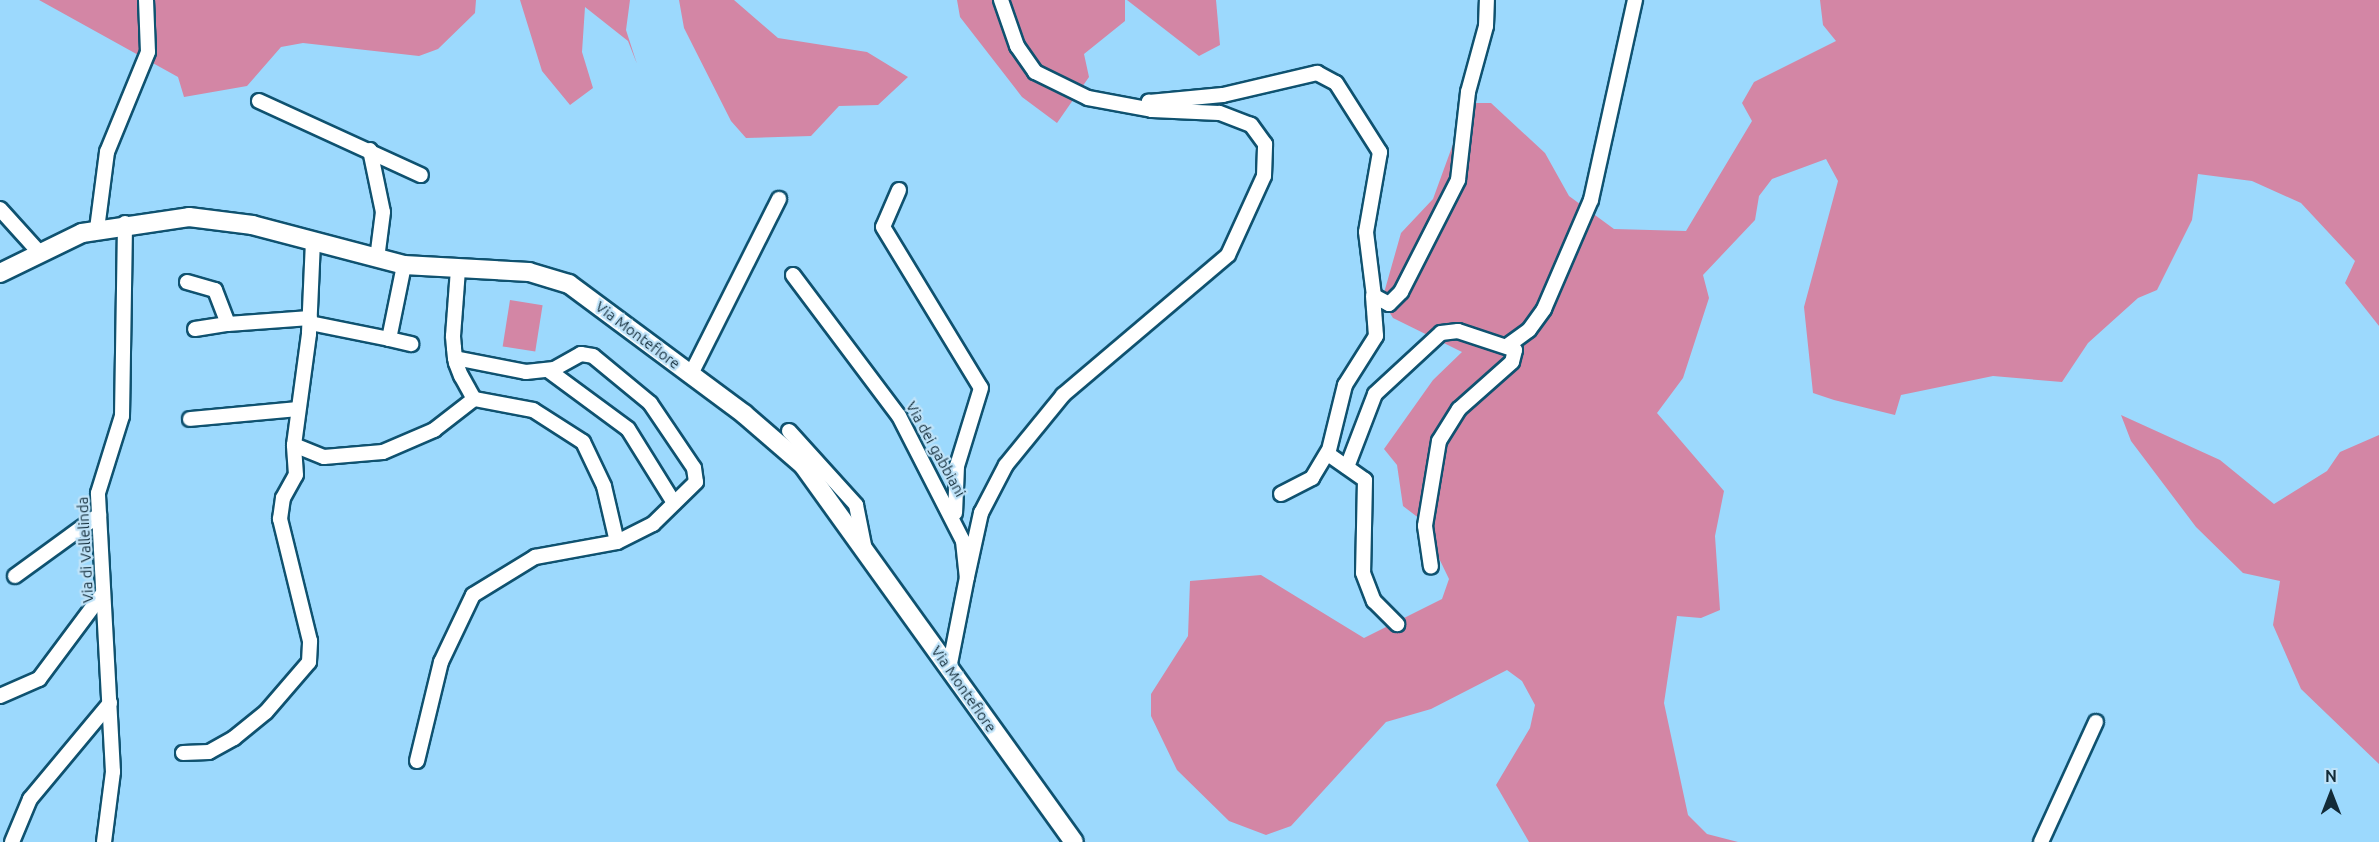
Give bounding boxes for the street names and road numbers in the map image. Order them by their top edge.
street label: Via Montefiore [592,297,684,373]
street label: Via dei gabbiani [902,398,970,500]
street label: Via di Vallelinda [73,496,97,604]
street label: Via Montefiore [928,642,1000,736]

